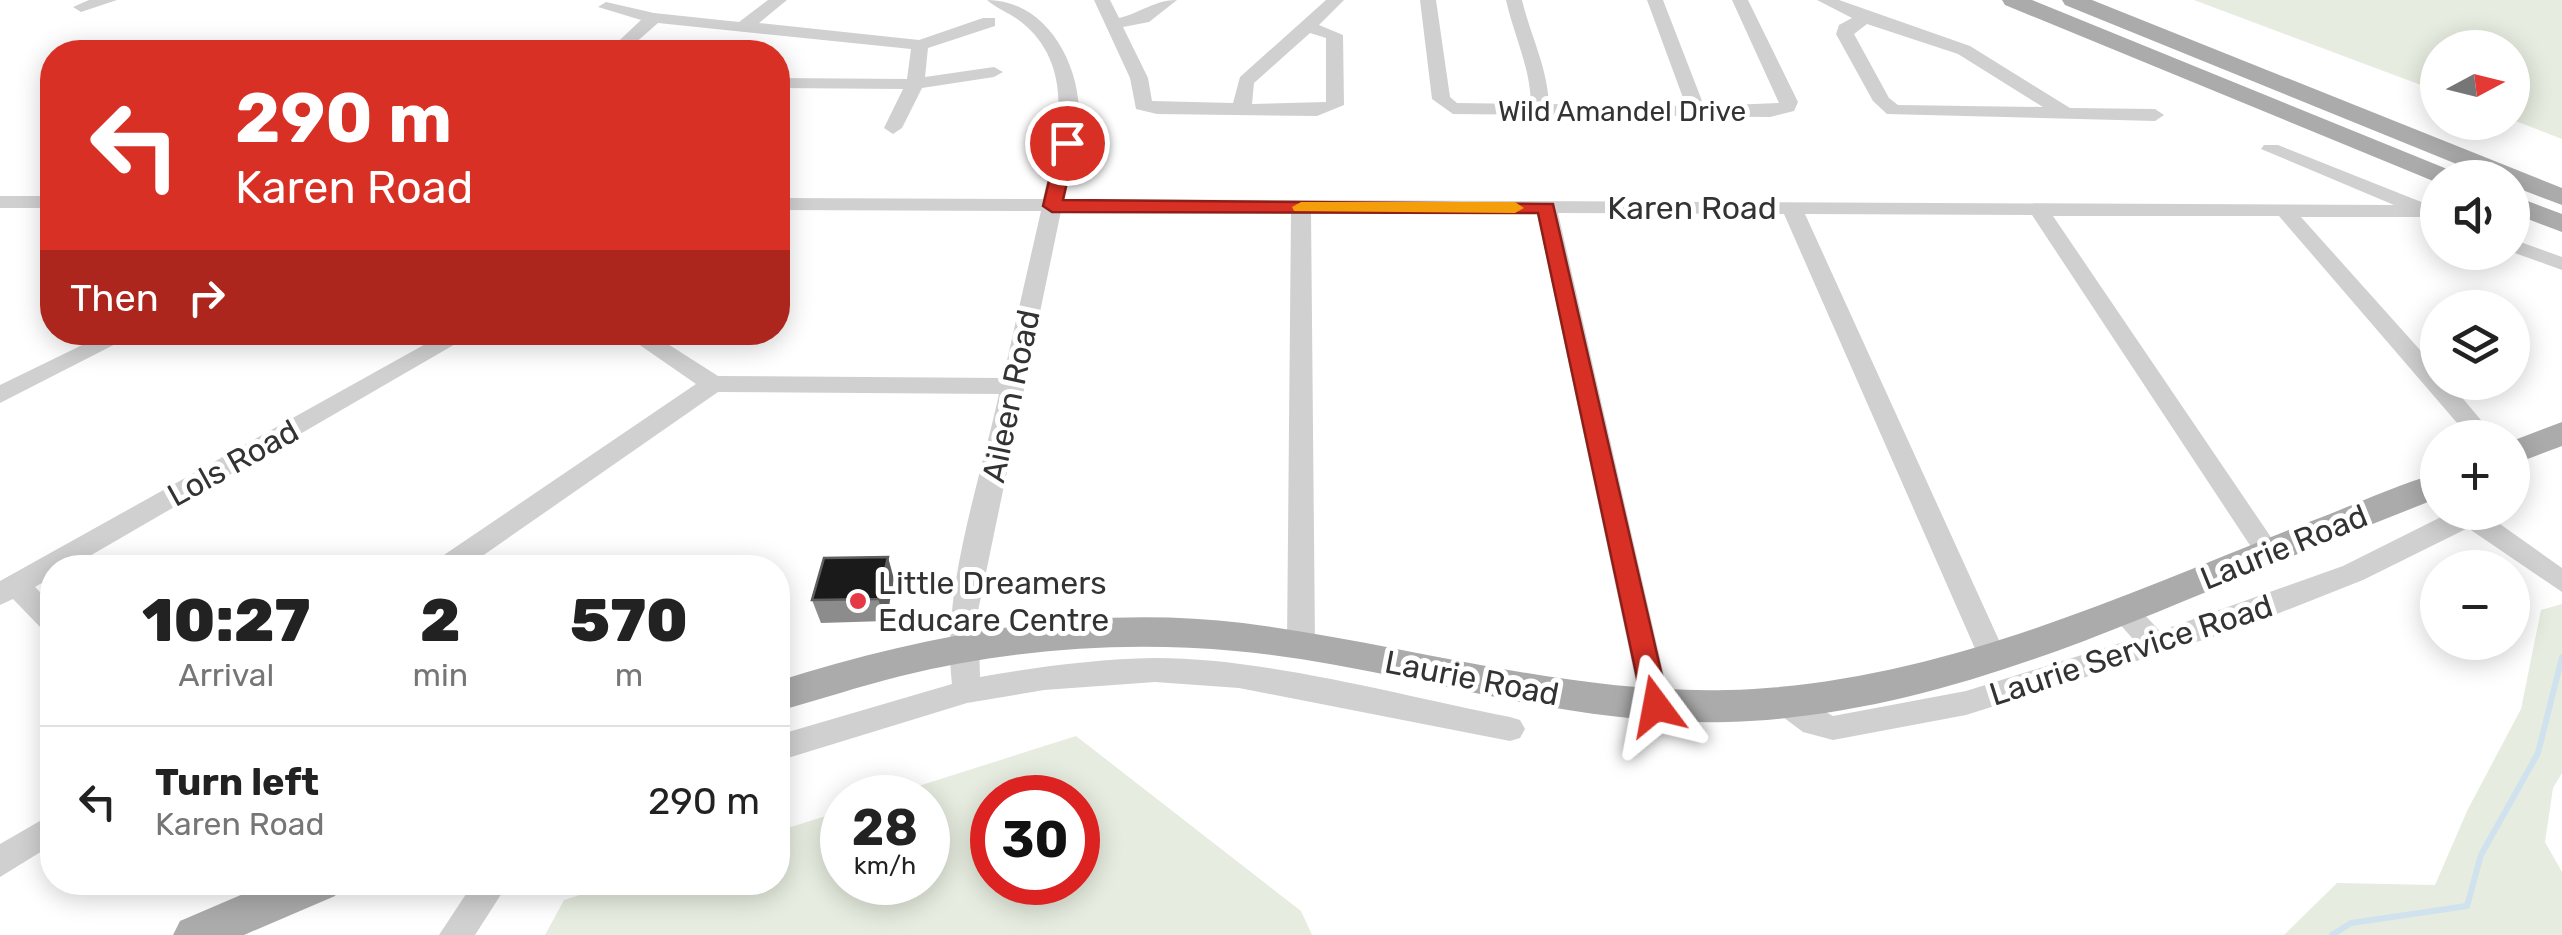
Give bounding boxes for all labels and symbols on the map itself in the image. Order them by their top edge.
north arrow [2420,30,2530,140]
street label: Wild Amandel Drive [1498,95,1746,128]
pin [1025,101,1110,186]
street label: Karen Road [1607,189,1777,227]
street label: Aileen Road [974,306,1048,486]
street label: Lols Road [161,412,305,514]
street label: Laurie Road [2195,496,2373,598]
place label: Little Dreamers Educare Centre [878,564,1109,639]
street label: Laurie Service Road [1985,586,2277,714]
marker: Little Dreamers Educare Centre [847,590,869,612]
street label: Laurie Road [1382,643,1562,713]
position arrow [1604,654,1708,758]
speed limit sign: 30 [970,775,1100,905]

